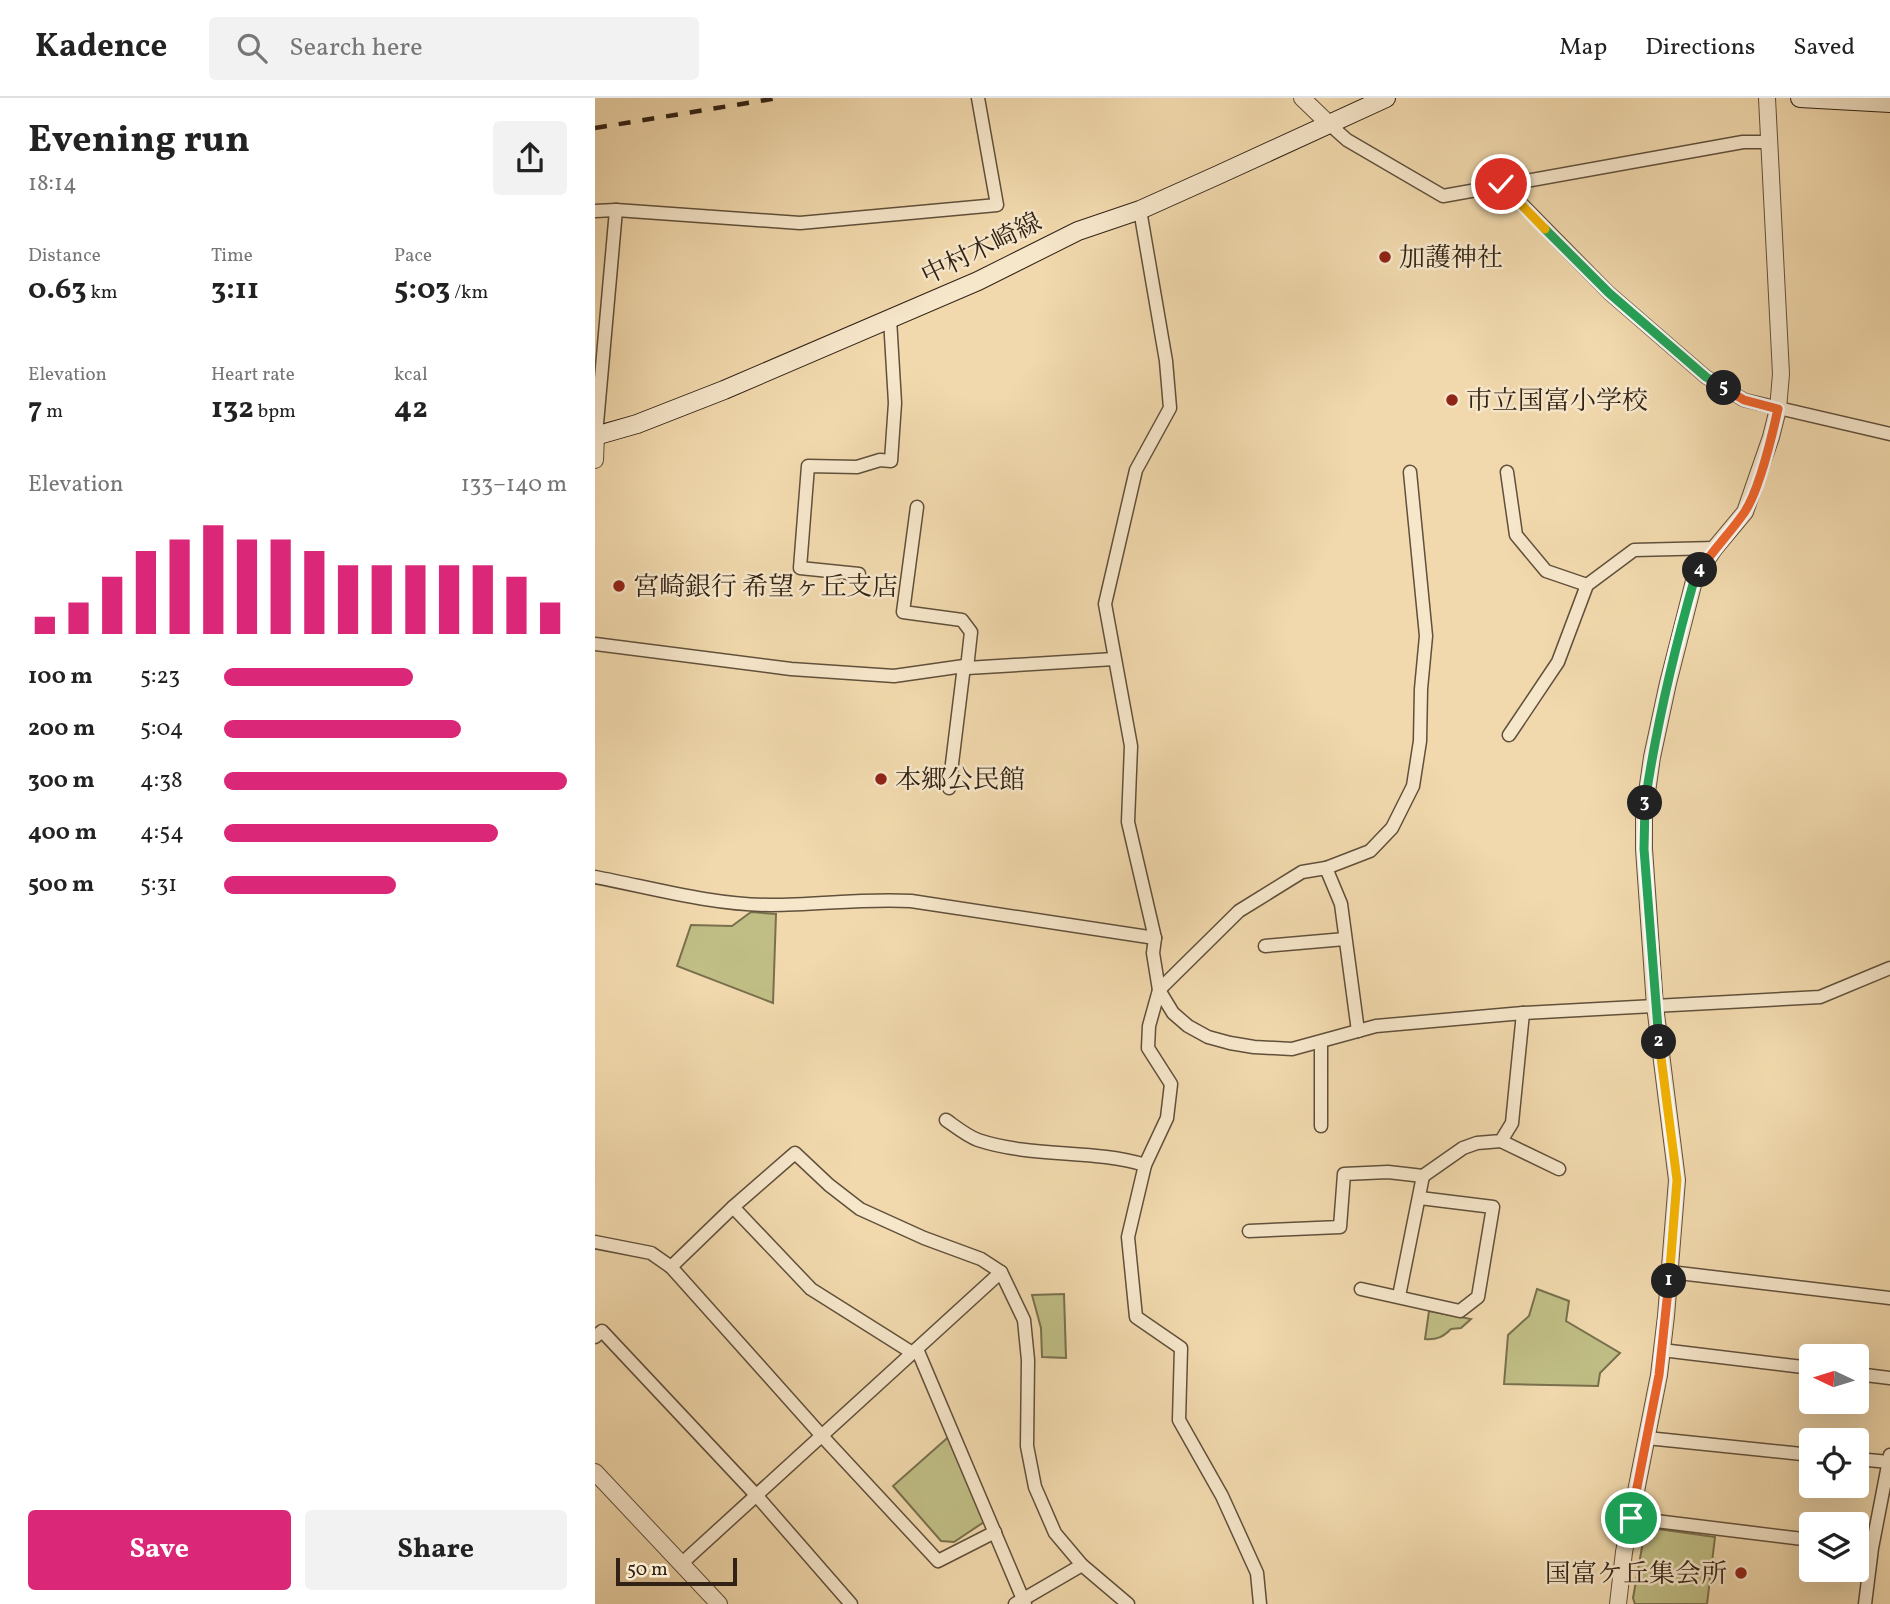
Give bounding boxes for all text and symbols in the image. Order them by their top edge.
search box [209,17,699,80]
text: Kadence [35,25,167,71]
icon: search [233,29,271,67]
text: Search here [289,30,423,66]
text: Map [1559,31,1607,65]
text: Directions [1645,31,1755,65]
text: Saved [1793,31,1855,65]
text: Evening run [28,115,250,168]
button: share [493,121,567,195]
pin [1471,154,1531,214]
icon: check [1482,165,1520,203]
text: 18:14 [28,168,77,200]
street label: 中村木崎線 [916,205,1048,294]
place label: 加護神社 [1399,241,1503,277]
text: Distance [28,243,101,269]
text: Time [211,243,253,269]
text: Pace [394,243,432,269]
marker: 加護神社 [1377,249,1393,265]
text: 0.63 [28,269,87,311]
text: 3:11 [211,269,259,311]
text: 5:03 [394,269,450,311]
text: km [87,280,118,306]
text: /km [450,280,488,306]
text: Elevation [28,362,107,388]
text: Heart rate [211,362,295,388]
text: kcal [394,362,428,388]
pin: 5 [1707,370,1741,406]
text: 5 [1719,374,1728,400]
place label: 市立国富小学校 [1466,384,1648,420]
text: 7 [28,388,42,430]
text: 132 [211,388,254,430]
text: 42 [394,388,428,430]
marker: 市立国富小学校 [1444,392,1460,408]
text: m [42,399,63,425]
text: bpm [254,399,296,425]
text: Elevation [28,469,124,501]
text: 133–140 m [461,469,567,501]
pin: 4 [1683,552,1717,588]
text: 4 [1694,556,1705,582]
place label: 宮崎銀行 希望ヶ丘支店 [633,570,898,606]
marker: 宮崎銀行 希望ヶ丘支店 [611,578,627,594]
text: 100 m [28,661,93,693]
text: 5:23 [140,661,180,693]
text: 200 m [28,713,95,745]
text: 5:04 [140,713,183,745]
place label: 本郷公民館 [895,763,1025,799]
text: 300 m [28,765,95,797]
text: 4:38 [140,765,183,797]
marker: 本郷公民館 [873,771,889,787]
pin: 3 [1627,786,1663,820]
text: 3 [1640,789,1649,815]
text: 400 m [28,817,97,849]
text: 4:54 [140,817,184,849]
text: 500 m [28,869,94,901]
text: 5:31 [140,869,177,901]
pin: 2 [1641,1024,1677,1060]
text: 2 [1654,1028,1663,1054]
pin: 1 [1651,1264,1687,1298]
text: 1 [1665,1267,1672,1293]
north arrow [1799,1344,1869,1414]
map controls [1799,1344,1869,1582]
button: locate [1799,1428,1869,1498]
pin [1601,1488,1661,1548]
icon: arrive [1612,1499,1650,1537]
button: Save [28,1510,291,1590]
button: Share [305,1510,567,1590]
button: layers [1799,1512,1869,1582]
scale bar [616,1555,737,1587]
text: 50 m [627,1557,668,1583]
place label: 国富ケ丘集会所 [1545,1557,1727,1593]
marker: 国富ケ丘集会所 [1733,1565,1749,1581]

